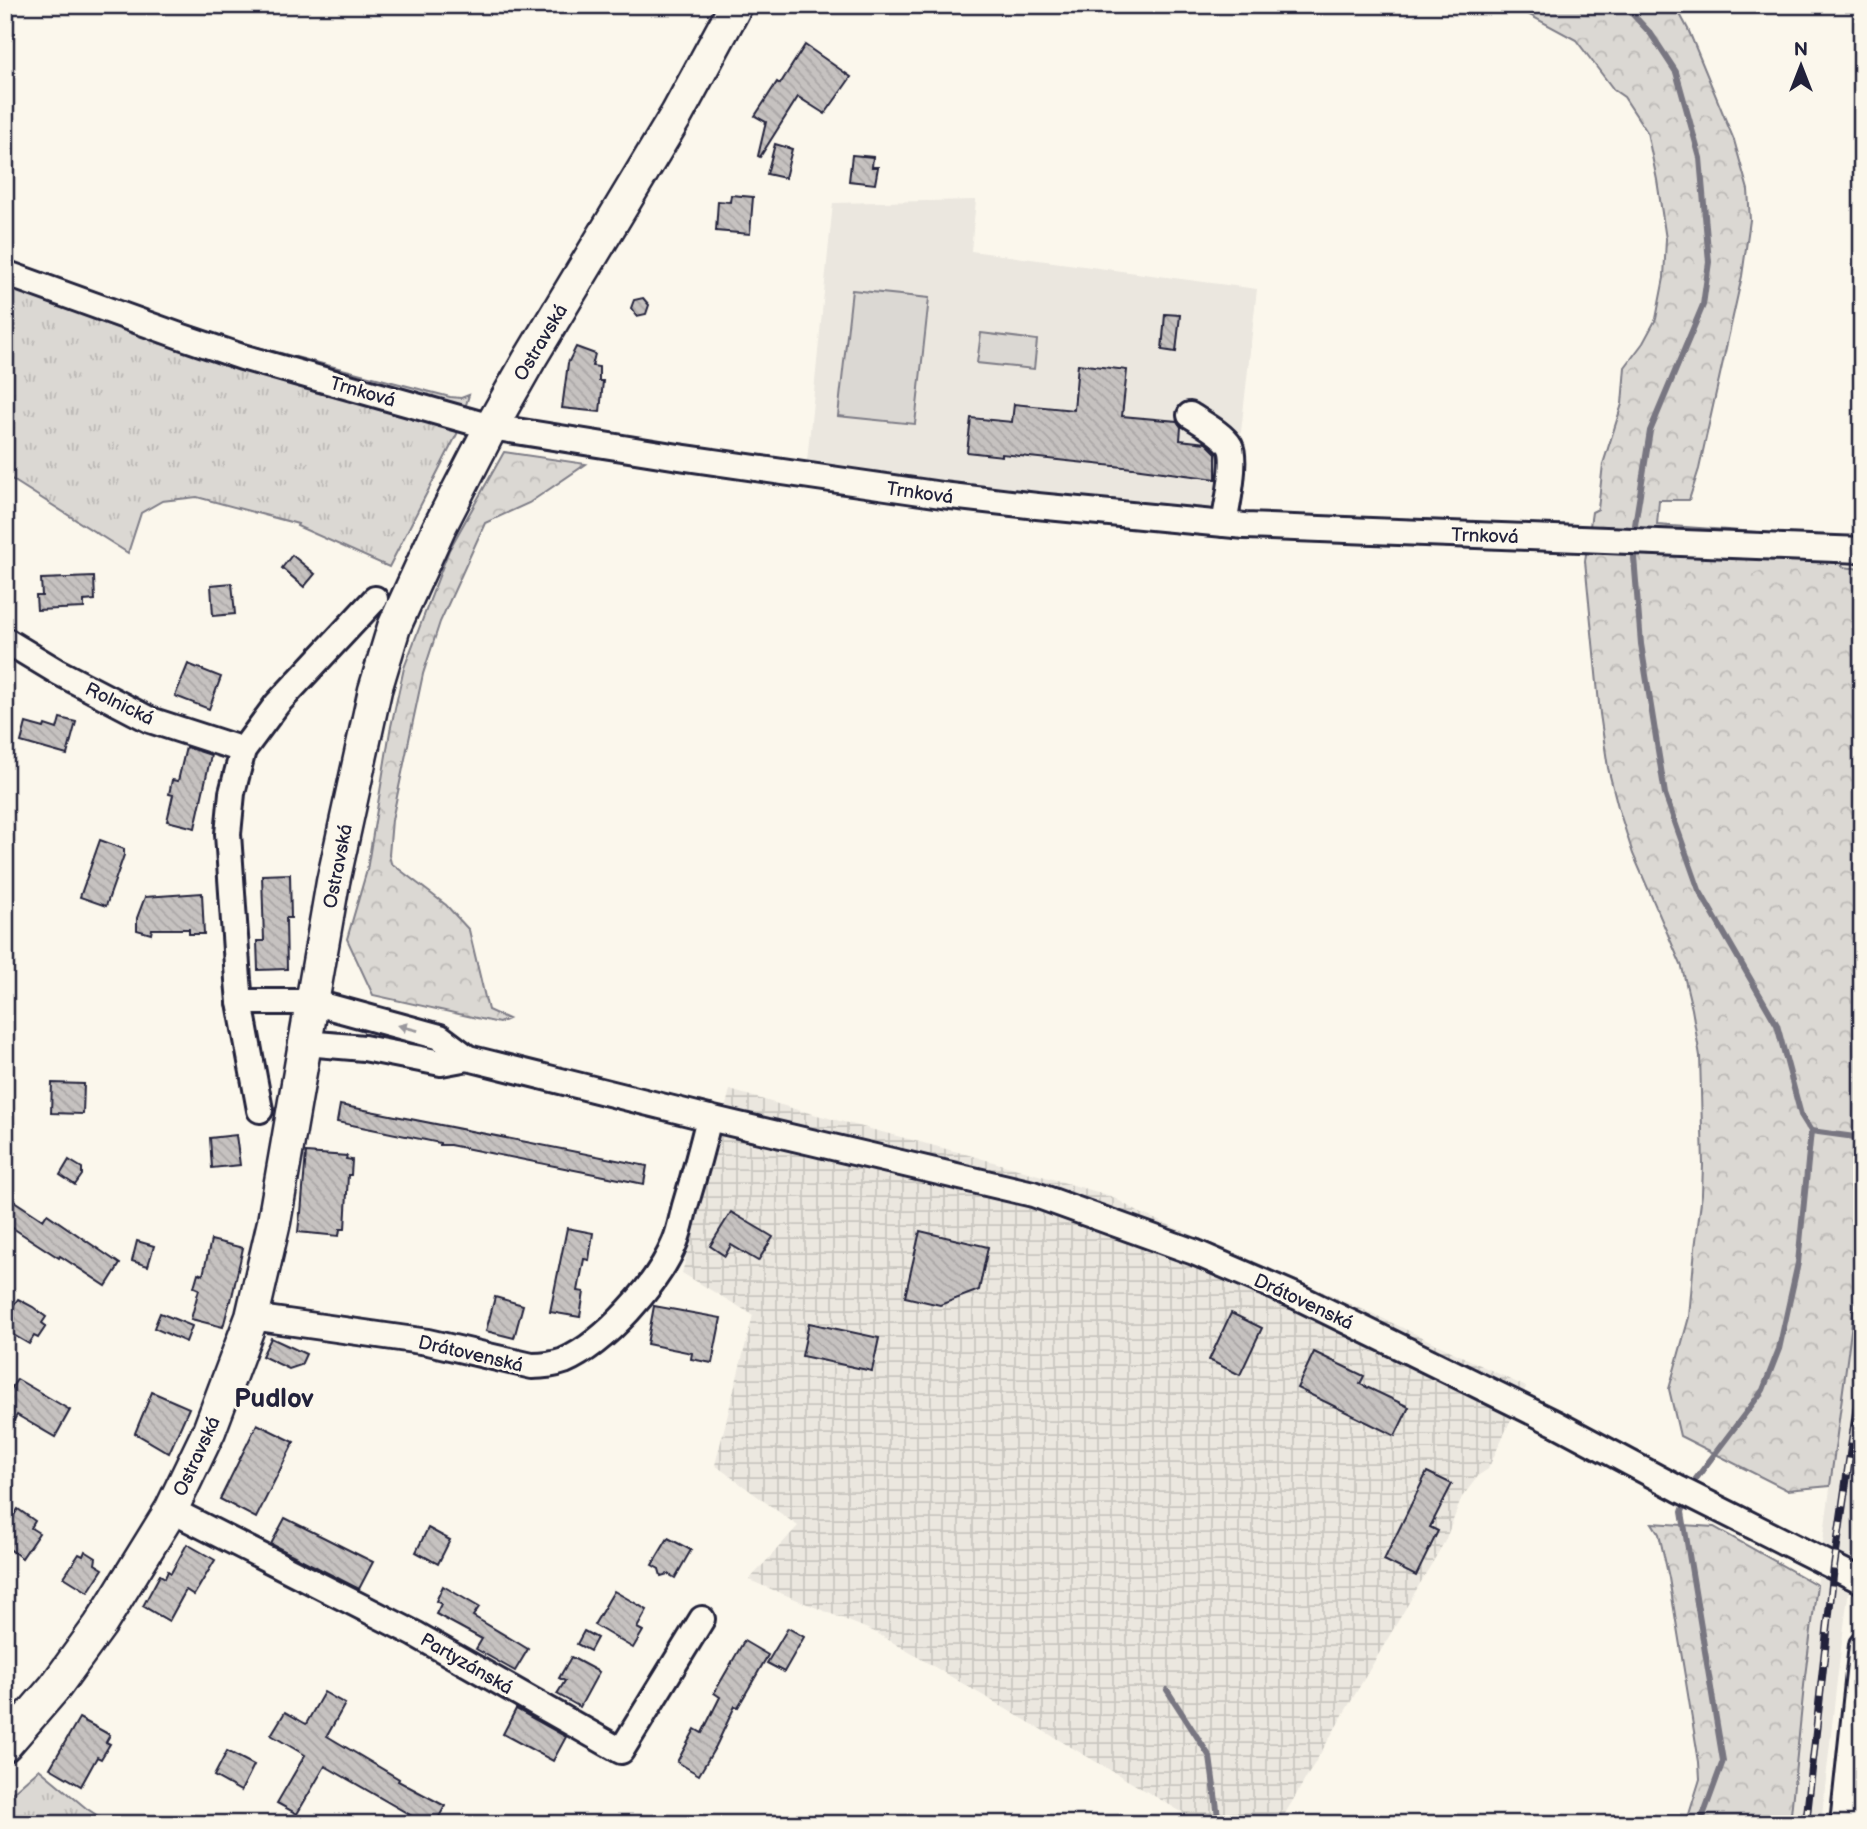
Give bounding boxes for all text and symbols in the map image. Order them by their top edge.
north arrow [1766,32,1836,102]
text: N [1794,39,1808,62]
street label: Ostravská [509,300,573,385]
street label: Trnková [327,372,398,413]
street label: Trnková [885,477,955,510]
street label: Trnková [1451,524,1519,549]
street label: Rolnická [81,678,157,731]
street label: Ostravská [319,822,358,910]
one-way arrow [397,1023,418,1033]
street label: Drátovenská [1250,1269,1357,1335]
street label: Drátovenská [416,1331,525,1378]
district label: Pudlov [234,1384,314,1415]
street label: Ostravská [169,1413,226,1500]
street label: Partyzánská [416,1629,517,1700]

